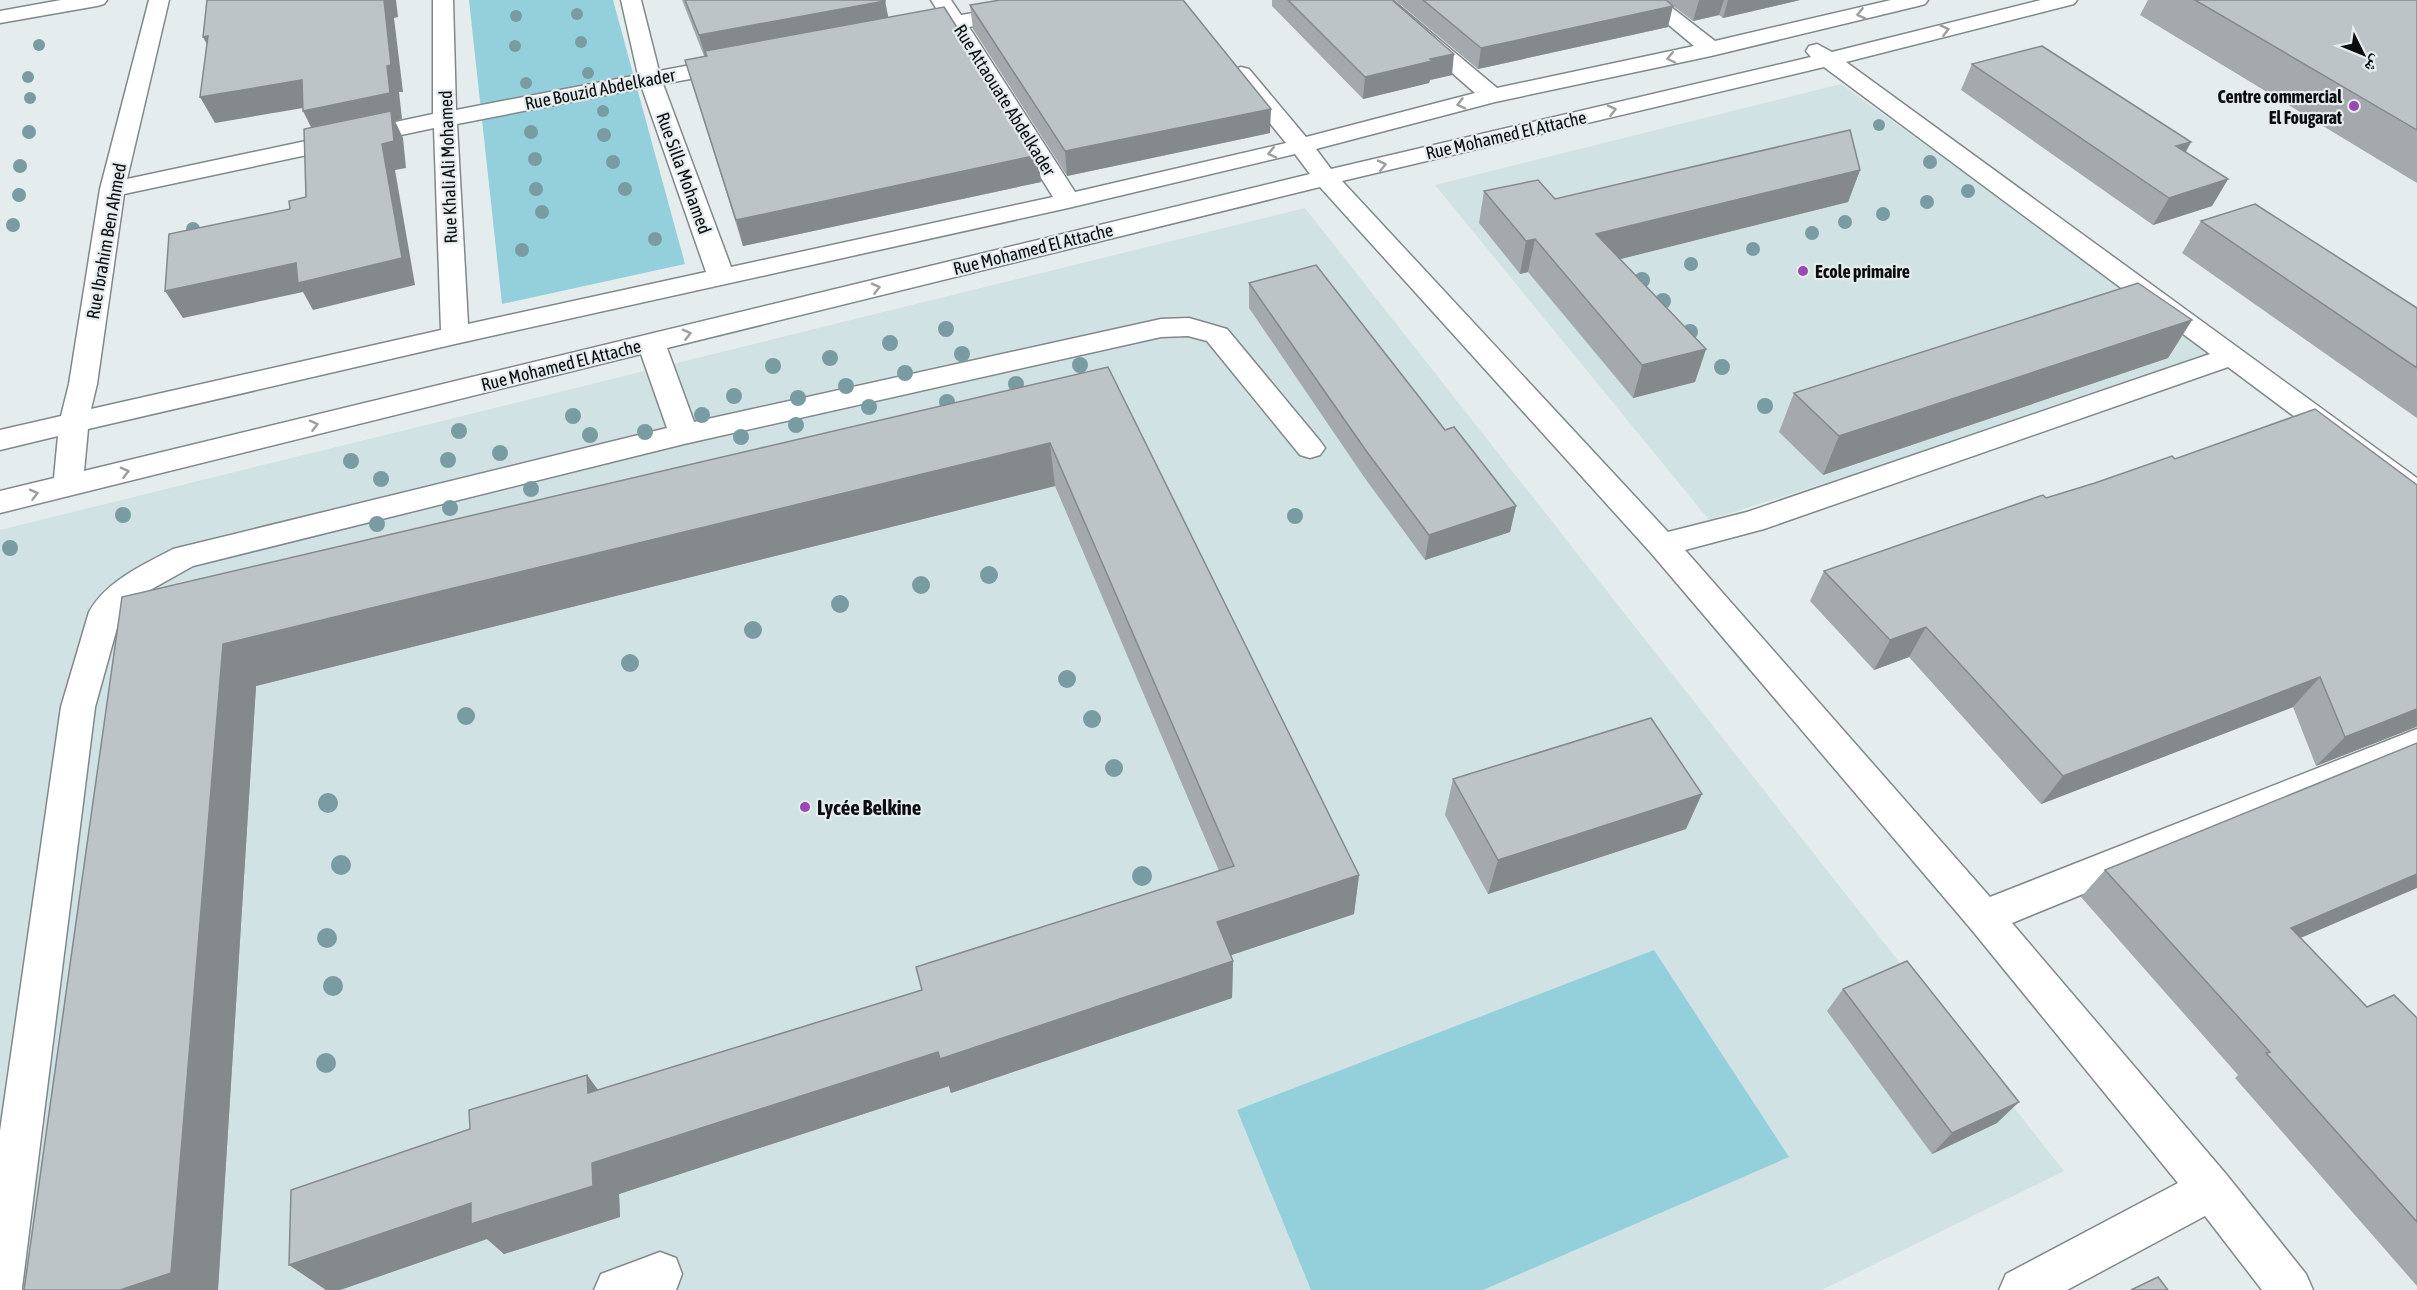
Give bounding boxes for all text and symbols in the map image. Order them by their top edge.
one-way arrow [1857,6,1867,19]
street label: Rue Attaouate Abdelkader [950,21,1060,180]
north arrow [2333,24,2393,84]
one-way arrow [1940,25,1950,38]
one-way arrow [1667,51,1677,64]
text: ش [2361,51,2386,77]
street label: Rue Bouzid Abdelkader [523,64,678,114]
place label: Centre commercial El Fougarat [2217,86,2343,128]
street label: Rue Khali Ali Mohamed [435,90,461,244]
one-way arrow [1456,97,1466,109]
marker: Centre commercial El Fougarat [2347,99,2361,113]
one-way arrow [1607,105,1617,118]
street label: Rue Mohamed El Attache [1424,106,1588,164]
street label: Rue Silla Mohamed [652,109,716,237]
one-way arrow [1267,145,1277,158]
one-way arrow [1376,159,1386,172]
street label: Rue Ibrahim Ben Ahmed [82,161,130,321]
street label: Rue Mohamed El Attache [951,219,1115,279]
place label: Ecole primaire [1815,261,1910,282]
marker: Ecole primaire [1796,264,1810,278]
one-way arrow [871,282,881,295]
one-way arrow [682,329,692,342]
street label: Rue Mohamed El Attache [479,335,643,395]
one-way arrow [309,420,319,433]
one-way arrow [119,466,129,479]
one-way arrow [28,489,39,501]
place label: Lycée Belkine [817,795,921,819]
marker: Lycée Belkine [798,800,812,814]

